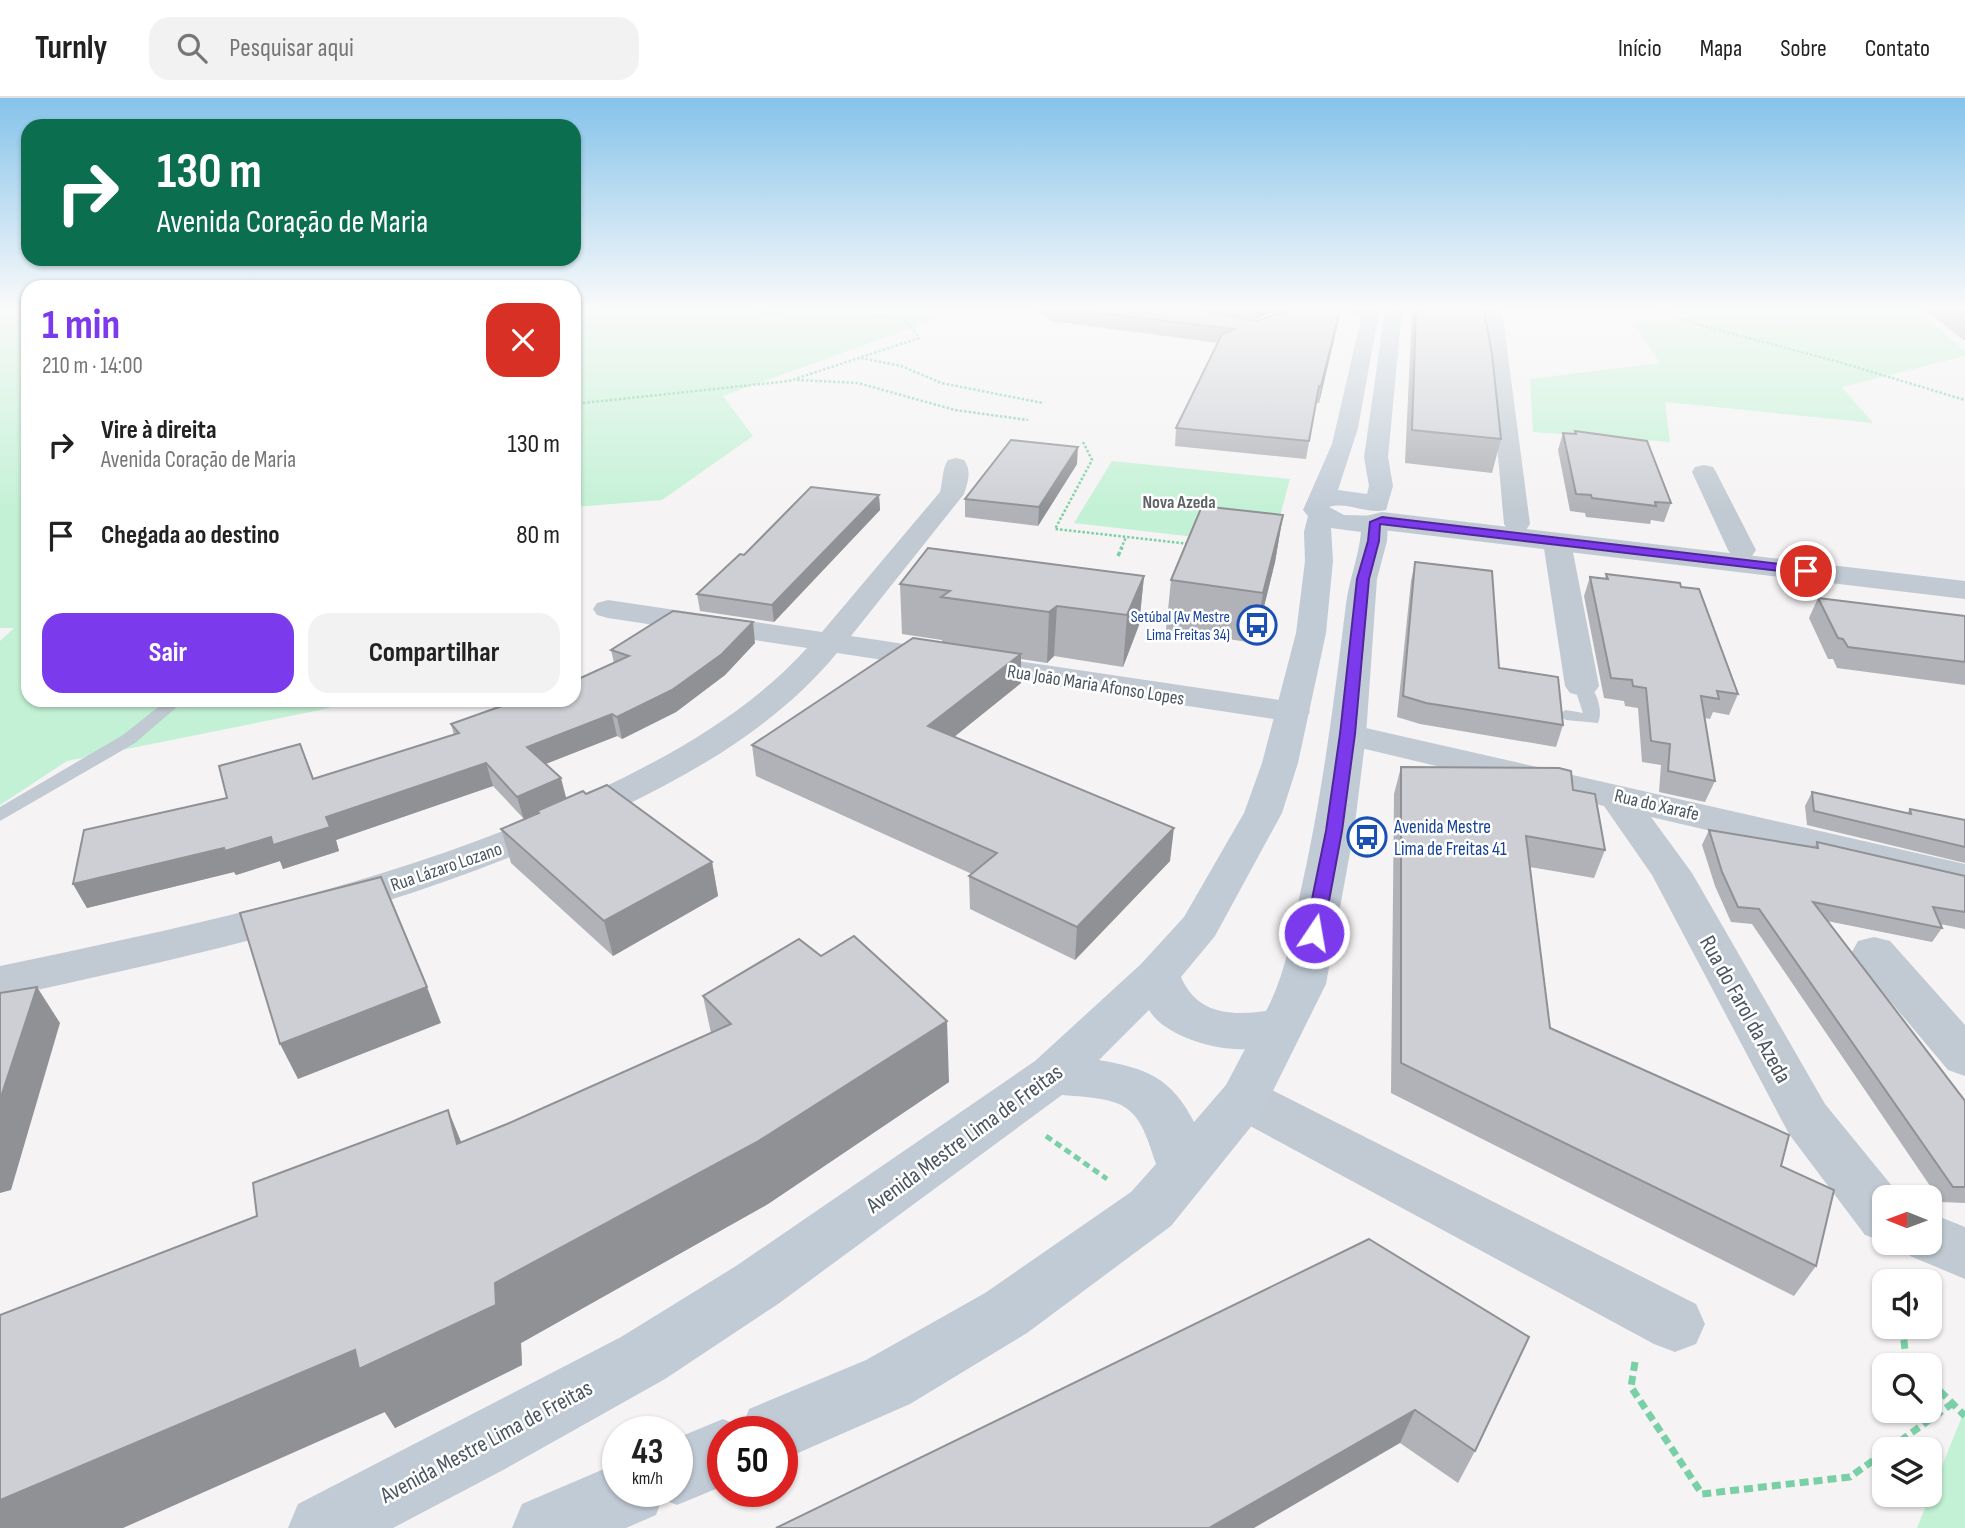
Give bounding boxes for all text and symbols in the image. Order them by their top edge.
search box [149,17,639,80]
text: Turnly [35,28,107,68]
icon: search [173,29,211,67]
text: Pesquisar aqui [229,33,354,64]
text: Início [1618,34,1662,63]
text: Mapa [1700,34,1742,63]
text: Sobre [1780,34,1827,63]
text: Contato [1865,34,1930,63]
text: 130 m [157,143,262,202]
icon: right [42,147,133,238]
text: Avenida Coração de Maria [157,203,428,242]
text: 1 min [42,300,120,351]
button: close [486,303,560,377]
text: 210 m · 14:00 [42,352,143,380]
text: Vire à direita [101,415,217,446]
icon: right [42,426,80,464]
text: 130 m [508,429,560,460]
text: Avenida Coração de Maria [101,446,296,474]
district label: Nova Azeda [1142,492,1216,513]
icon: arrive [42,517,80,555]
text: Chegada ao destino [101,520,280,551]
text: 80 m [516,520,560,551]
pin [1776,541,1836,601]
icon: arrive [1787,552,1825,590]
bus stop icon: Setúbal (Av Mestre Lima Freitas 34) [1236,604,1278,646]
place label: Setúbal (Av Mestre Lima Freitas 34) [1131,608,1230,645]
button: Sair [42,613,294,693]
button: Compartilhar [308,613,560,693]
street label: Rua João Maria Afonso Lopes [1006,660,1186,711]
street label: Rua do Xarafe [1612,785,1701,826]
bus stop icon: Avenida Mestre Lima de Freitas 41 [1346,816,1388,858]
place label: Avenida Mestre Lima de Freitas 41 [1393,816,1507,861]
street label: Rua Lázaro Lozano [388,838,505,897]
position arrow [1277,896,1351,970]
street label: Rua do Farol da Azeda [1693,931,1797,1088]
street label: Avenida Mestre Lima de Freitas [860,1058,1068,1220]
north arrow [1872,1185,1942,1255]
map controls [1872,1185,1942,1507]
button: sound [1872,1269,1942,1339]
button: search [1872,1353,1942,1423]
street label: Avenida Mestre Lima de Freitas [375,1374,597,1510]
speed limit sign: 50 [707,1416,798,1507]
text: 43 [631,1431,664,1474]
button: layers [1872,1437,1942,1507]
text: km/h [632,1468,663,1489]

